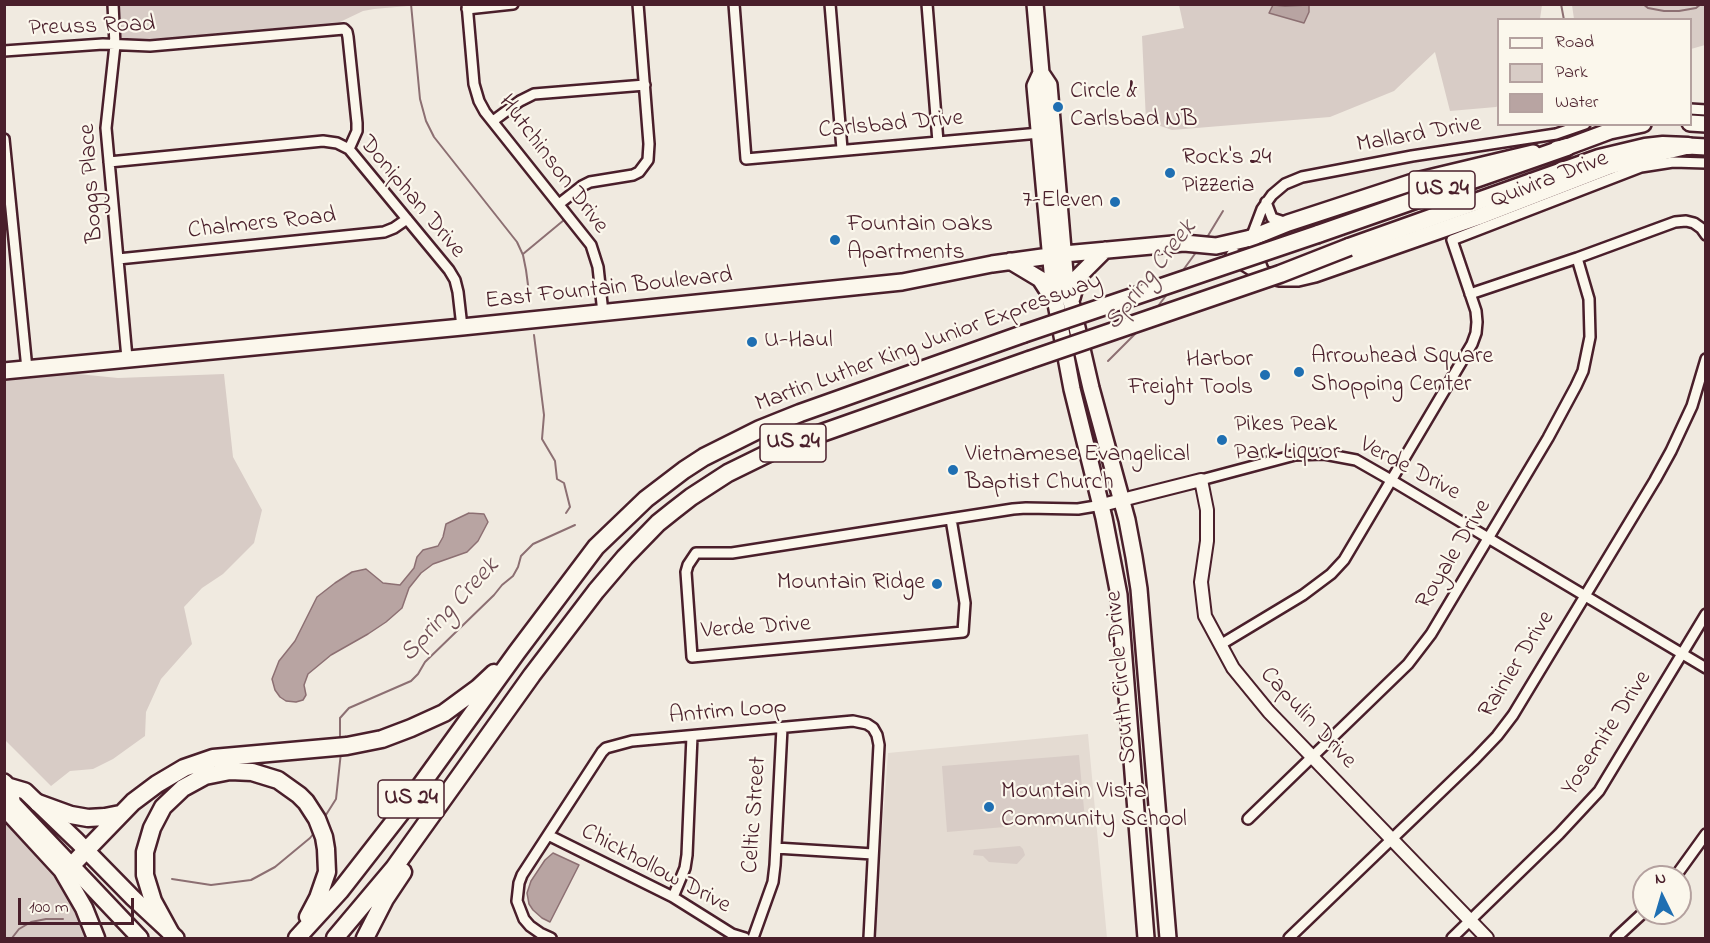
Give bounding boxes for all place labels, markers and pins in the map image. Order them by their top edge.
place label: Circle & Carlsbad NB [1070,79,1197,135]
marker: Circle & Carlsbad NB [1051,100,1065,114]
place label: Rock's 24 Pizzeria [1182,145,1271,201]
marker: Rock's 24 Pizzeria [1163,166,1177,180]
place label: 7-Eleven [1022,188,1103,216]
marker: 7-Eleven [1108,195,1122,209]
place label: Fountain Oaks Apartments [847,212,993,268]
marker: Fountain Oaks Apartments [828,233,842,247]
place label: U-Haul [764,328,833,356]
marker: U-Haul [745,335,759,349]
place label: Arrowhead Square Shopping Center [1311,344,1493,400]
place label: Harbor Freight Tools [1128,347,1253,403]
marker: Arrowhead Square Shopping Center [1292,365,1306,379]
marker: Harbor Freight Tools [1258,368,1272,382]
place label: Pikes Peak Park Liquor [1234,412,1340,468]
marker: Pikes Peak Park Liquor [1215,433,1229,447]
place label: Vietnamese Evangelical Baptist Church [965,442,1190,498]
marker: Vietnamese Evangelical Baptist Church [946,463,960,477]
place label: Mountain Ridge [777,570,925,598]
marker: Mountain Ridge [930,577,944,591]
place label: Mountain Vista Community School [1001,779,1187,835]
marker: Mountain Vista Community School [982,800,996,814]

